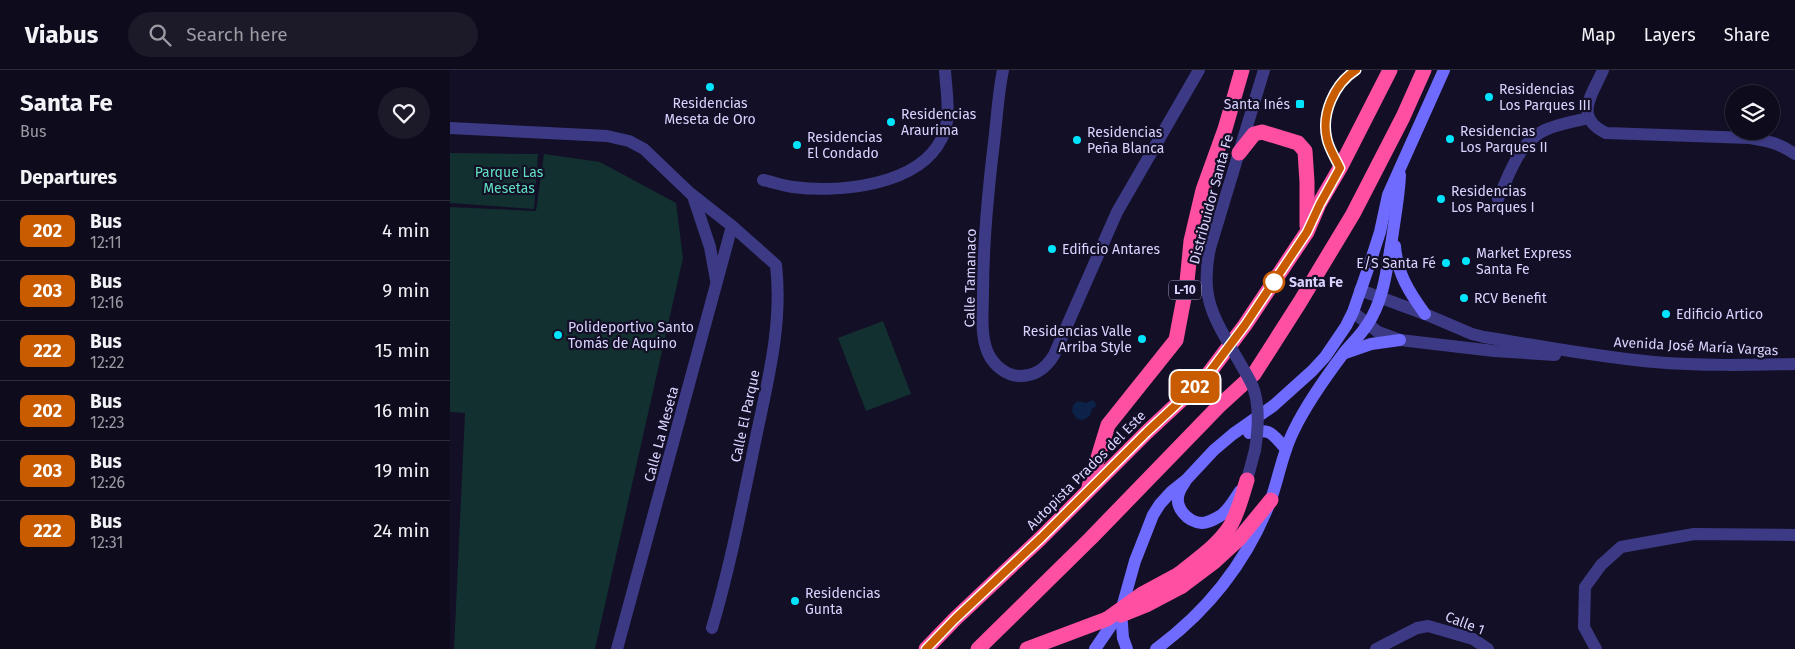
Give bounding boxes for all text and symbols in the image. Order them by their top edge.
search box [128,12,478,57]
text: Viabus [25,21,98,49]
icon: search [146,21,174,49]
text: Search here [186,23,288,46]
text: Map [1581,24,1616,46]
text: Layers [1644,24,1696,46]
text: Share [1724,24,1770,46]
marker: Residencias Meseta de Oro [704,81,716,93]
place label: Residencias Los Parques III [1499,81,1591,114]
map controls [1725,85,1780,140]
button: layers [1725,85,1780,140]
button: heart [378,87,430,139]
text: Santa Fe [20,89,113,117]
marker: Residencias Los Parques III [1483,91,1495,103]
place label: Residencias Meseta de Oro [664,95,756,128]
place label: Santa Inés [1224,96,1290,113]
marker: Santa Inés [1294,98,1306,110]
place label: Residencias Araurima [901,106,977,139]
marker: Residencias Araurima [885,116,897,128]
text: Bus [20,122,47,141]
place label: Residencias Los Parques II [1460,123,1548,156]
place label: Residencias Peña Blanca [1087,124,1164,157]
place label: Residencias El Condado [807,129,883,162]
street label: Distribuidor Santa Fe [1186,132,1237,266]
marker: Residencias Los Parques II [1444,133,1456,145]
marker: Residencias Peña Blanca [1071,134,1083,146]
marker: Residencias El Condado [791,139,803,151]
park label: Parque Las Mesetas [475,164,544,197]
text: Departures [20,166,117,189]
place label: Residencias Los Parques I [1451,183,1535,216]
marker: Residencias Los Parques I [1435,193,1447,205]
text: Bus [90,210,122,233]
text: 4 min [382,219,430,242]
text: 202 [33,220,62,242]
street label: Calle Tamanaco [961,228,980,328]
text: 12:11 [90,233,122,252]
place label: Edificio Antares [1062,241,1161,258]
marker: Edificio Antares [1046,243,1058,255]
place label: Market Express Santa Fe [1476,245,1572,278]
place label: E/S Santa Fé [1356,255,1436,272]
marker: Market Express Santa Fe [1460,255,1472,267]
marker: E/S Santa Fé [1440,257,1452,269]
text: Bus [90,270,122,293]
marker: Santa Fe [1263,271,1285,293]
place label: Santa Fe [1289,274,1343,291]
text: 9 min [382,279,430,302]
text: 203 [33,280,62,302]
road number: L-10 [1169,280,1201,300]
place label: RCV Benefit [1474,290,1548,307]
marker: RCV Benefit [1458,292,1470,304]
text: 12:16 [90,293,124,312]
place label: Edificio Artico [1676,306,1763,323]
marker: Edificio Artico [1660,308,1672,320]
place label: Polideportivo Santo Tomás de Aquino [568,319,694,352]
place label: Residencias Valle Arriba Style [1023,323,1132,356]
marker: Polideportivo Santo Tomás de Aquino [552,329,564,341]
text: Bus [90,330,122,353]
marker: Residencias Valle Arriba Style [1136,333,1148,345]
street label: Avenida José María Vargas [1613,334,1779,359]
text: 15 min [374,339,430,362]
text: 222 [34,340,61,362]
text: 12:22 [90,353,125,372]
street label: Calle El Parque [727,368,764,464]
line badge: 202 [1166,371,1224,403]
text: 202 [1181,376,1209,398]
street label: Calle La Meseta [641,385,682,484]
text: Bus [90,390,122,413]
text: 16 min [374,399,430,422]
text: 202 [33,400,62,422]
street label: Autopista Prados del Este [1023,407,1150,534]
text: 12:23 [90,413,125,432]
text: Bus [90,450,122,473]
text: 19 min [374,459,430,482]
text: 203 [33,460,62,482]
text: 12:26 [90,473,125,492]
text: Bus [90,510,122,533]
text: 24 min [373,519,430,542]
text: 222 [34,520,61,542]
text: 12:31 [90,533,123,552]
place label: Residencias Gunta [805,585,881,618]
marker: Residencias Gunta [789,595,801,607]
street label: Calle 1 [1443,608,1487,639]

